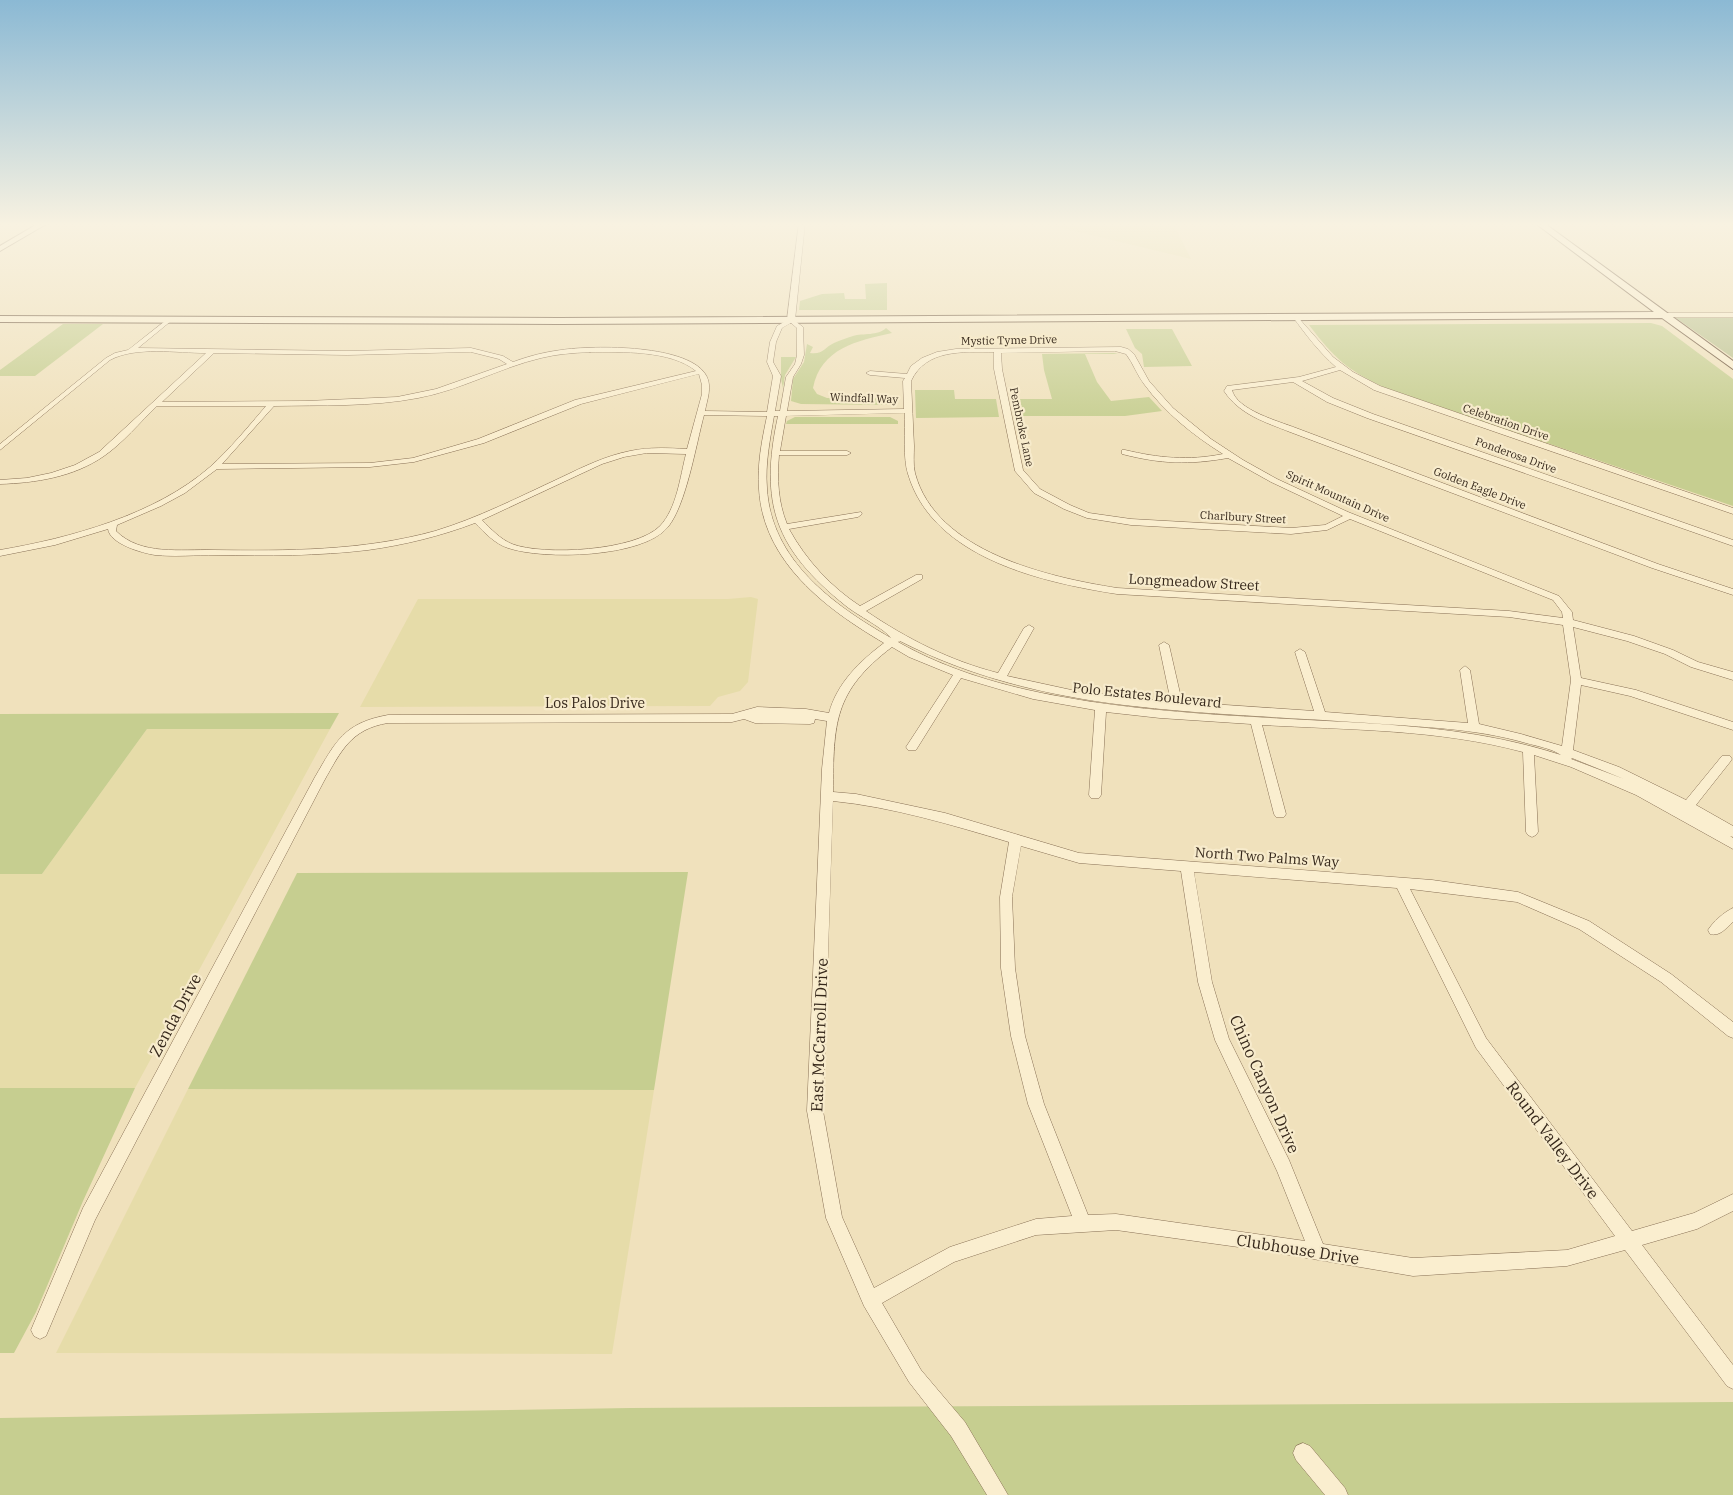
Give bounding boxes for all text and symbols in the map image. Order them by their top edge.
street label: Mystic Tyme Drive [961,332,1057,348]
street label: Pembroke Lane [1007,386,1037,468]
street label: Windfall Way [830,390,899,406]
street label: Celebration Drive [1461,401,1551,443]
street label: Ponderosa Drive [1474,434,1559,476]
street label: Golden Eagle Drive [1432,464,1528,512]
street label: Spirit Mountain Drive [1284,467,1392,525]
street label: Charlbury Street [1200,508,1286,526]
street label: Longmeadow Street [1128,570,1260,594]
street label: Polo Estates Boulevard [1072,678,1223,712]
street label: Los Palos Drive [545,694,645,712]
street label: North Two Palms Way [1194,843,1340,871]
street label: East McCarroll Drive [806,958,832,1112]
street label: Zenda Drive [145,970,205,1060]
street label: Chino Canyon Drive [1226,1012,1304,1156]
street label: Round Valley Drive [1502,1077,1604,1203]
street label: Clubhouse Drive [1235,1229,1361,1269]

